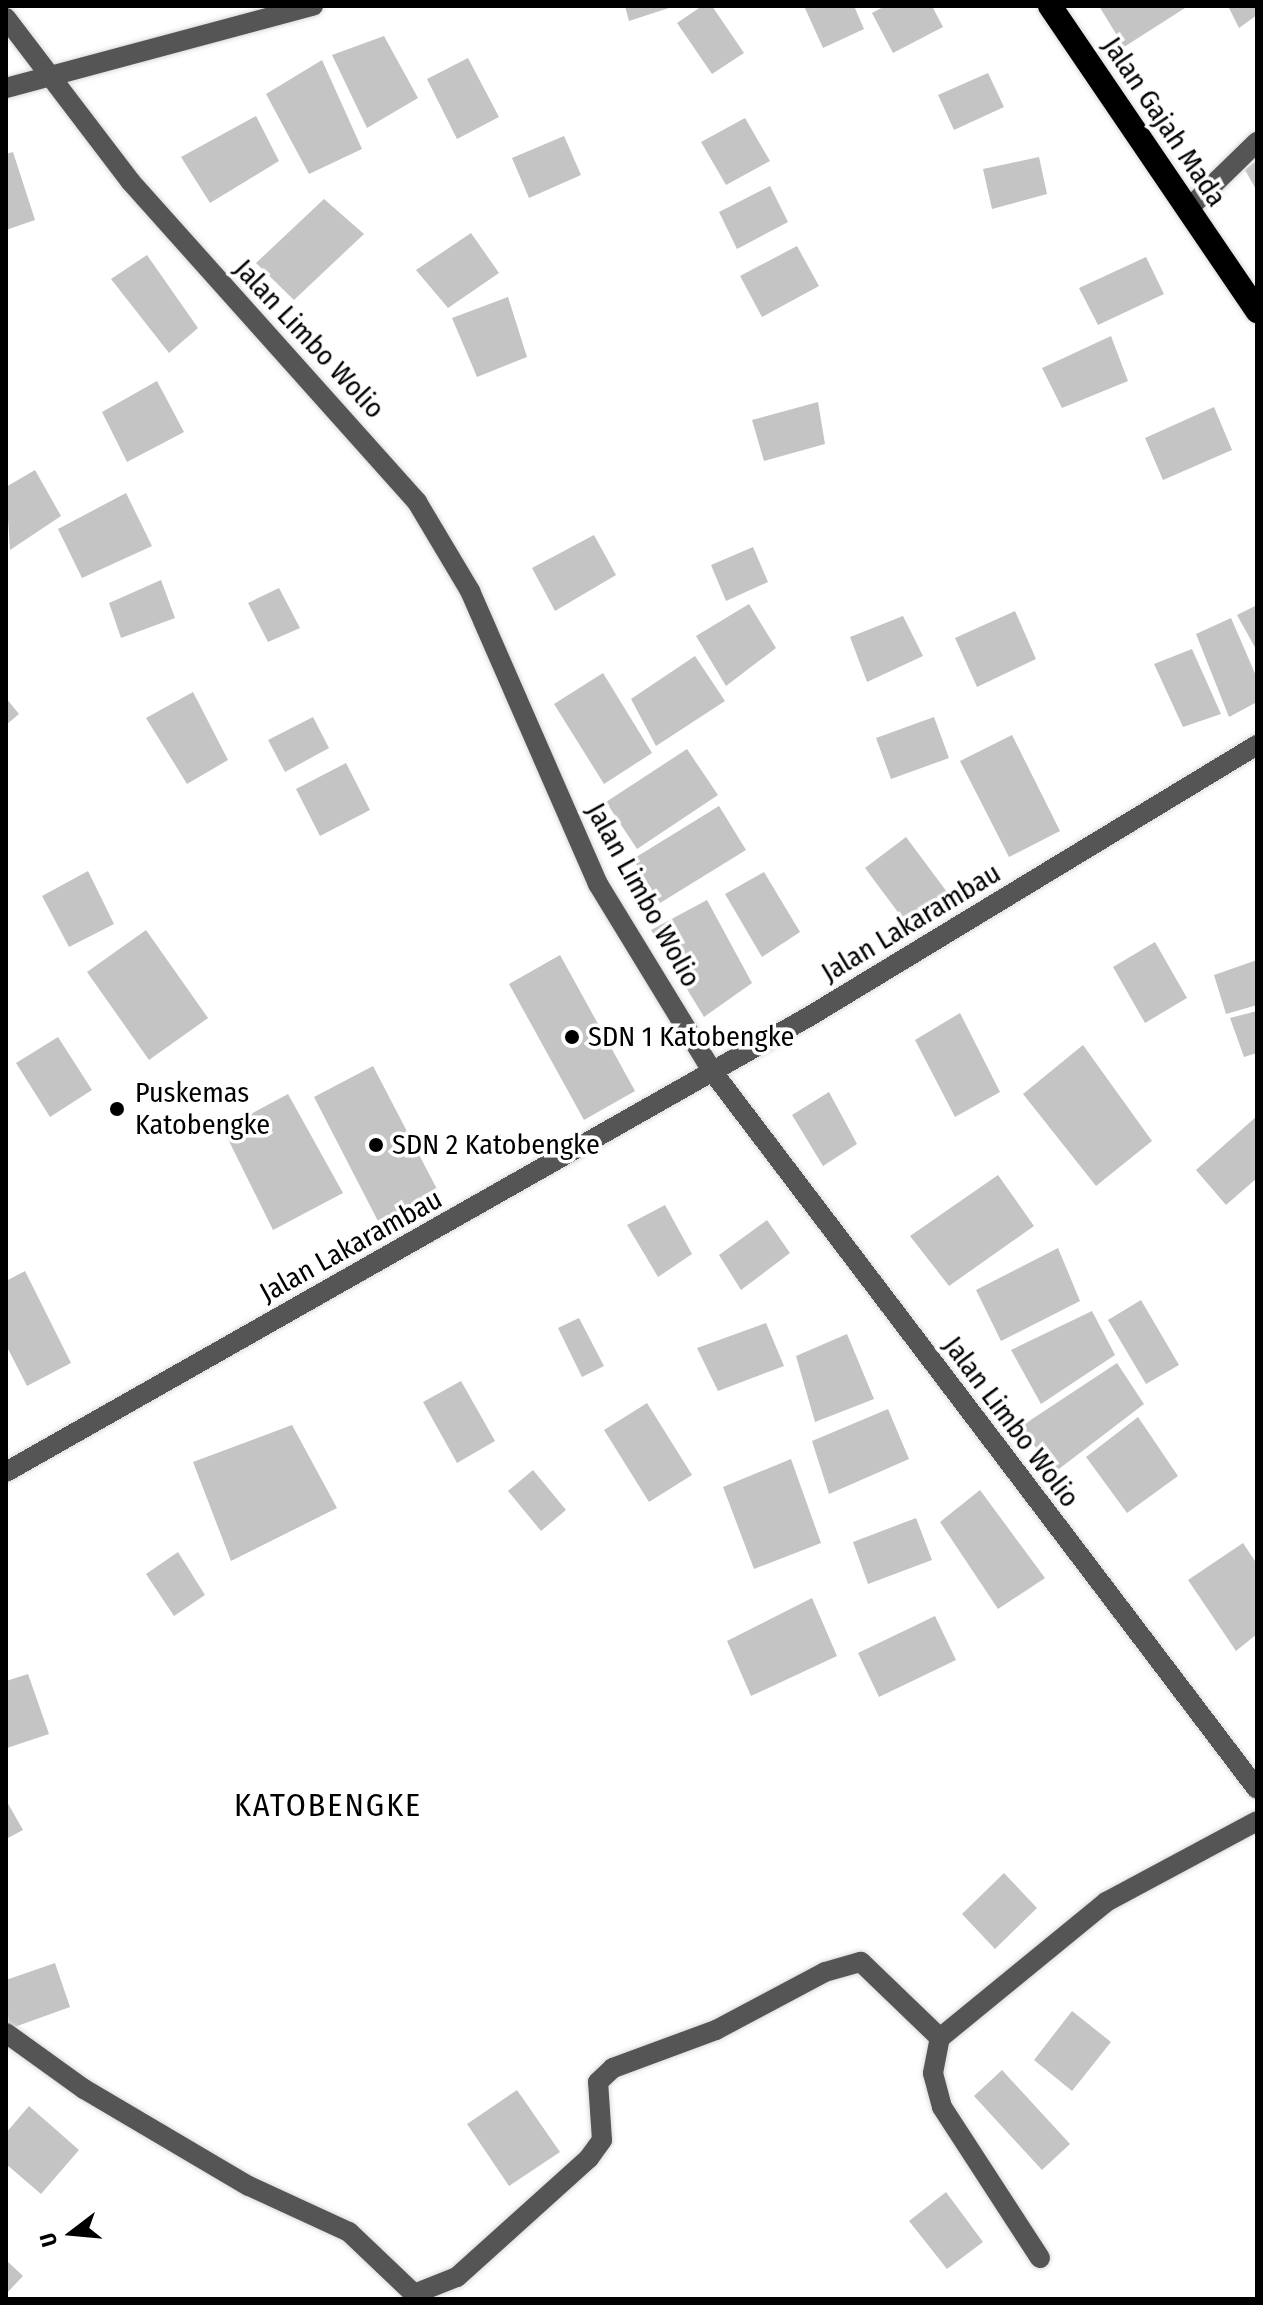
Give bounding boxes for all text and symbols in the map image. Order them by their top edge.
street label: Jalan Gajah Mada [1095,31,1233,213]
street label: Jalan Limbo Wolio [227,253,391,425]
street label: Jalan Limbo Wolio [579,797,707,993]
street label: Jalan Lakarambau [815,856,1007,990]
place label: SDN 1 Katobengke [588,1020,794,1054]
marker: SDN 1 Katobengke [563,1028,581,1046]
place label: Puskemas Katobengke [135,1076,270,1142]
marker: Puskemas Katobengke [106,1098,128,1120]
place label: SDN 2 Katobengke [392,1128,600,1162]
marker: SDN 2 Katobengke [367,1136,385,1154]
street label: Jalan Lakarambau [254,1182,448,1310]
street label: Jalan Limbo Wolio [936,1330,1086,1514]
district label: KATOBENGKE [234,1786,422,1824]
north arrow [32,2193,112,2273]
text: U [34,2230,63,2250]

